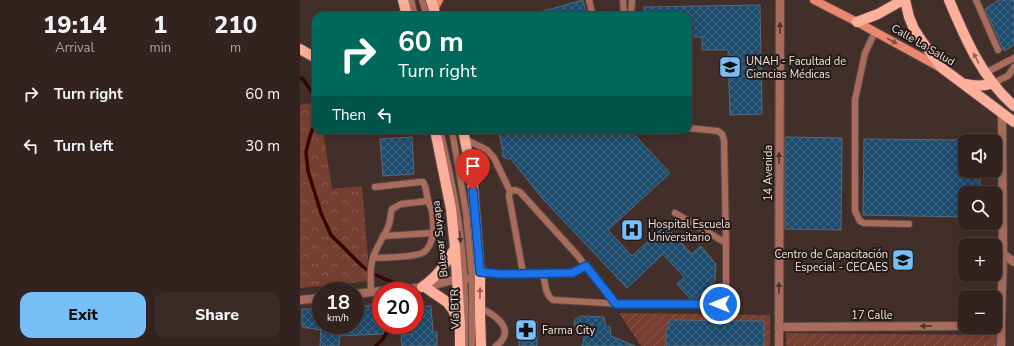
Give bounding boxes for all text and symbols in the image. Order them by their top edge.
text: 19:14 [43,9,107,41]
text: 1 [153,9,168,41]
text: 210 [214,9,257,41]
one-way arrow [777,21,783,34]
street label: Calle La Salud [888,21,958,69]
text: 60 m [398,23,464,61]
icon: right [332,28,384,80]
one-way arrow [886,37,897,44]
text: Arrival [55,39,94,57]
text: min [150,39,171,57]
text: m [230,39,241,57]
one-way arrow [973,53,979,64]
school or university icon: UNAH - Facultad de Ciencias Médicas [717,54,743,80]
place label: UNAH - Facultad de Ciencias Médicas [746,54,846,82]
text: Turn right [398,59,477,83]
icon: right [20,83,42,105]
text: Turn right [54,84,123,104]
text: 60 m [245,84,280,104]
icon: left [374,104,396,126]
text: Then [332,105,366,125]
map controls [958,134,1002,334]
button: sound [958,134,1002,178]
icon: left [20,135,42,157]
text: Turn left [54,136,113,156]
text: 30 m [245,136,280,156]
street label: 14 Avenida [761,145,776,201]
pin [456,149,490,190]
one-way arrow [776,151,782,164]
icon: arrive [462,155,484,177]
button: search [958,186,1002,230]
street label: Bulevar Suyapa [428,200,451,278]
hospital icon: Hospital Escuela Universitario [619,217,645,243]
place label: Hospital Escuela Universitario [648,217,730,245]
one-way arrow [457,231,464,243]
button: + [958,238,1002,282]
place label: Centro de Capacitación Especial - CECAES [775,247,888,275]
school or university icon: Centro de Capacitación Especial - CECAES [890,247,916,273]
one-way arrow [776,281,782,294]
speed limit sign: 20 [372,282,424,334]
position arrow [699,283,741,325]
one-way arrow [477,286,483,299]
street label: Vía BTR [447,288,463,330]
text: 18 [326,289,350,316]
button: − [958,290,1002,334]
button: Exit [20,292,146,338]
button: Share [154,292,280,338]
street label: 17 Calle [851,308,893,323]
text: km/h [327,311,349,325]
pharmacy icon: Farma City [513,317,539,343]
place label: Farma City [542,323,596,338]
one-way arrow [919,323,932,329]

